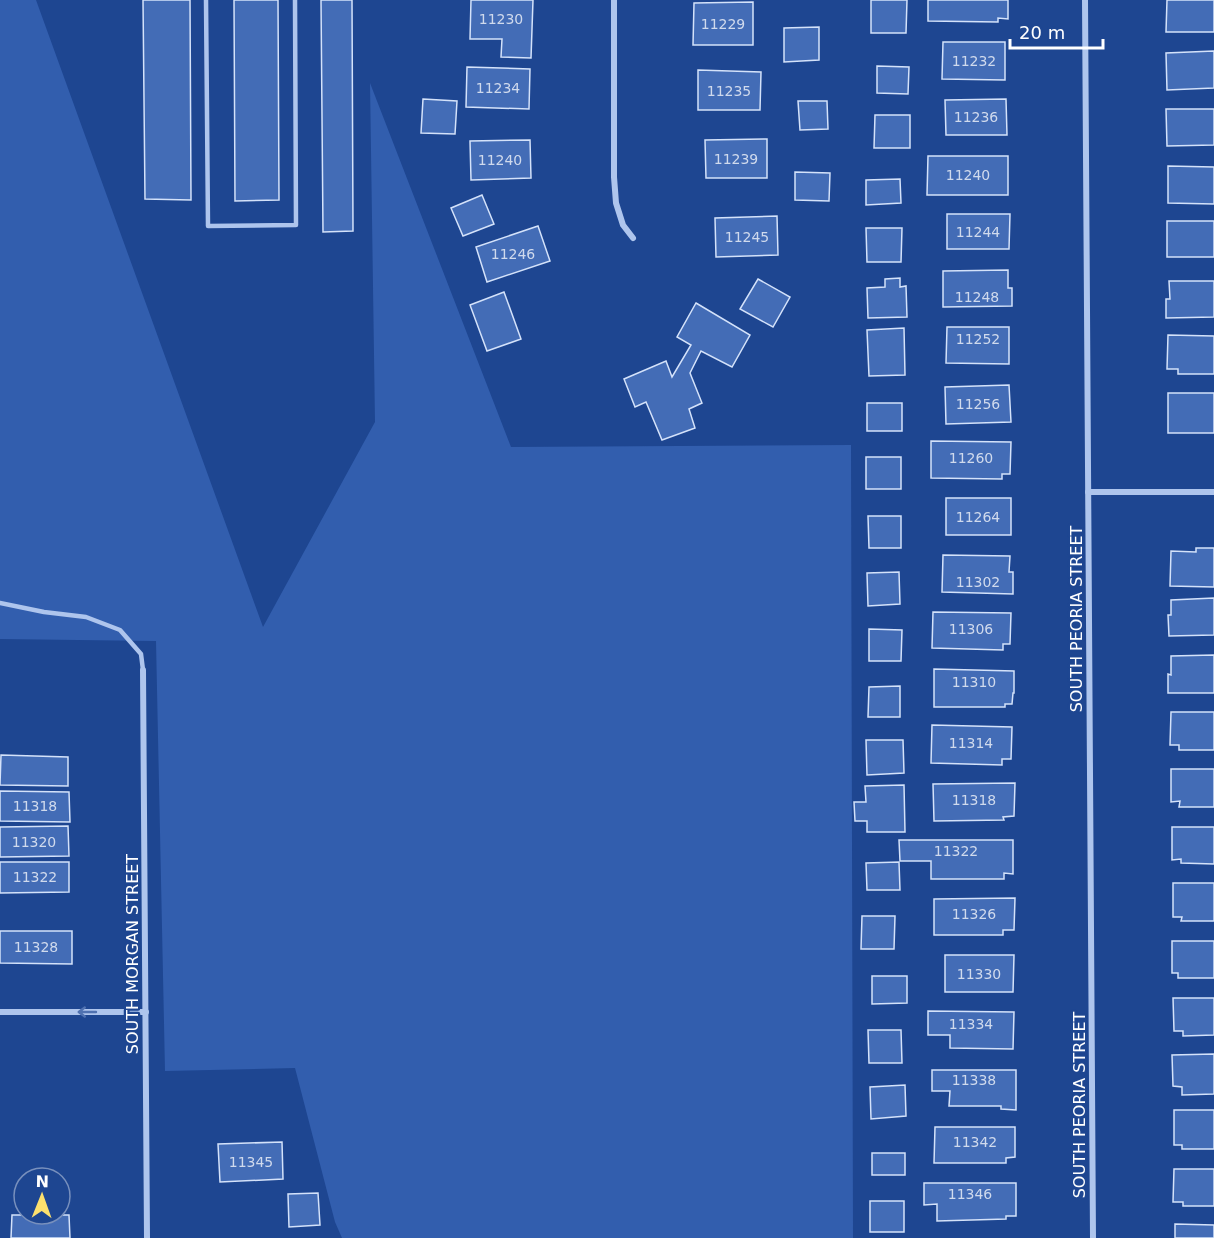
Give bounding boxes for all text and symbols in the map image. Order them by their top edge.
house number: 11230 [479,11,523,27]
scale bar [1010,12,1103,50]
house number: 11229 [701,16,745,32]
text: 20 m [1019,22,1065,43]
house number: 11232 [952,53,996,69]
house number: 11234 [476,80,520,96]
house number: 11235 [707,83,751,99]
house number: 11236 [954,109,998,125]
house number: 11239 [714,151,758,167]
house number: 11240 [478,152,522,168]
house number: 11240 [946,167,990,183]
house number: 11244 [956,224,1000,240]
house number: 11245 [725,229,769,245]
house number: 11246 [491,246,535,262]
house number: 11248 [955,289,999,305]
house number: 11252 [956,331,1000,347]
house number: 11256 [956,396,1000,412]
house number: 11260 [949,450,993,466]
house number: 11264 [956,509,1000,525]
street label: SOUTH PEORIA STREET [1067,525,1086,712]
house number: 11302 [956,574,1000,590]
house number: 11306 [949,621,993,637]
house number: 11310 [952,674,996,690]
house number: 11314 [949,735,993,751]
house number: 11318 [952,792,996,808]
house number: 11318 [13,798,57,814]
house number: 11320 [12,834,56,850]
house number: 11322 [934,843,978,859]
street label: SOUTH MORGAN STREET [123,854,142,1054]
house number: 11322 [13,869,57,885]
house number: 11326 [952,906,996,922]
house number: 11328 [14,939,58,955]
house number: 11330 [957,966,1001,982]
one-way arrow [78,1006,98,1018]
street label: SOUTH PEORIA STREET [1070,1011,1089,1198]
house number: 11334 [949,1016,993,1032]
house number: 11338 [952,1072,996,1088]
house number: 11342 [953,1134,997,1150]
house number: 11345 [229,1154,273,1170]
north arrow [12,1166,72,1226]
text: N [35,1172,49,1191]
house number: 11346 [948,1186,992,1202]

